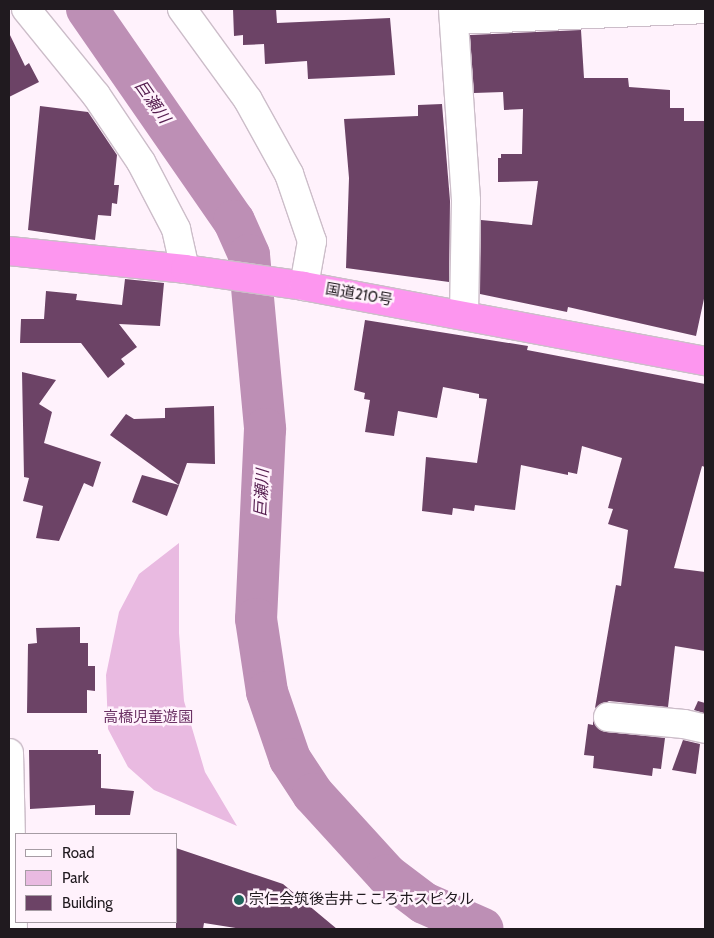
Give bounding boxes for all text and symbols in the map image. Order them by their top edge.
water label: 巨瀬川 [130,77,174,127]
street label: 国道210号 [324,280,394,310]
water label: 巨瀬川 [251,469,273,517]
park label: 高橋児童遊園 [103,709,193,727]
legend [15,833,178,923]
text: Road [62,844,95,862]
text: Park [62,869,89,887]
place label: 宗仁会筑後吉井こころホスピタル [249,891,474,909]
text: Building [62,894,113,912]
marker: 宗仁会筑後吉井こころホスピタル [233,894,245,906]

